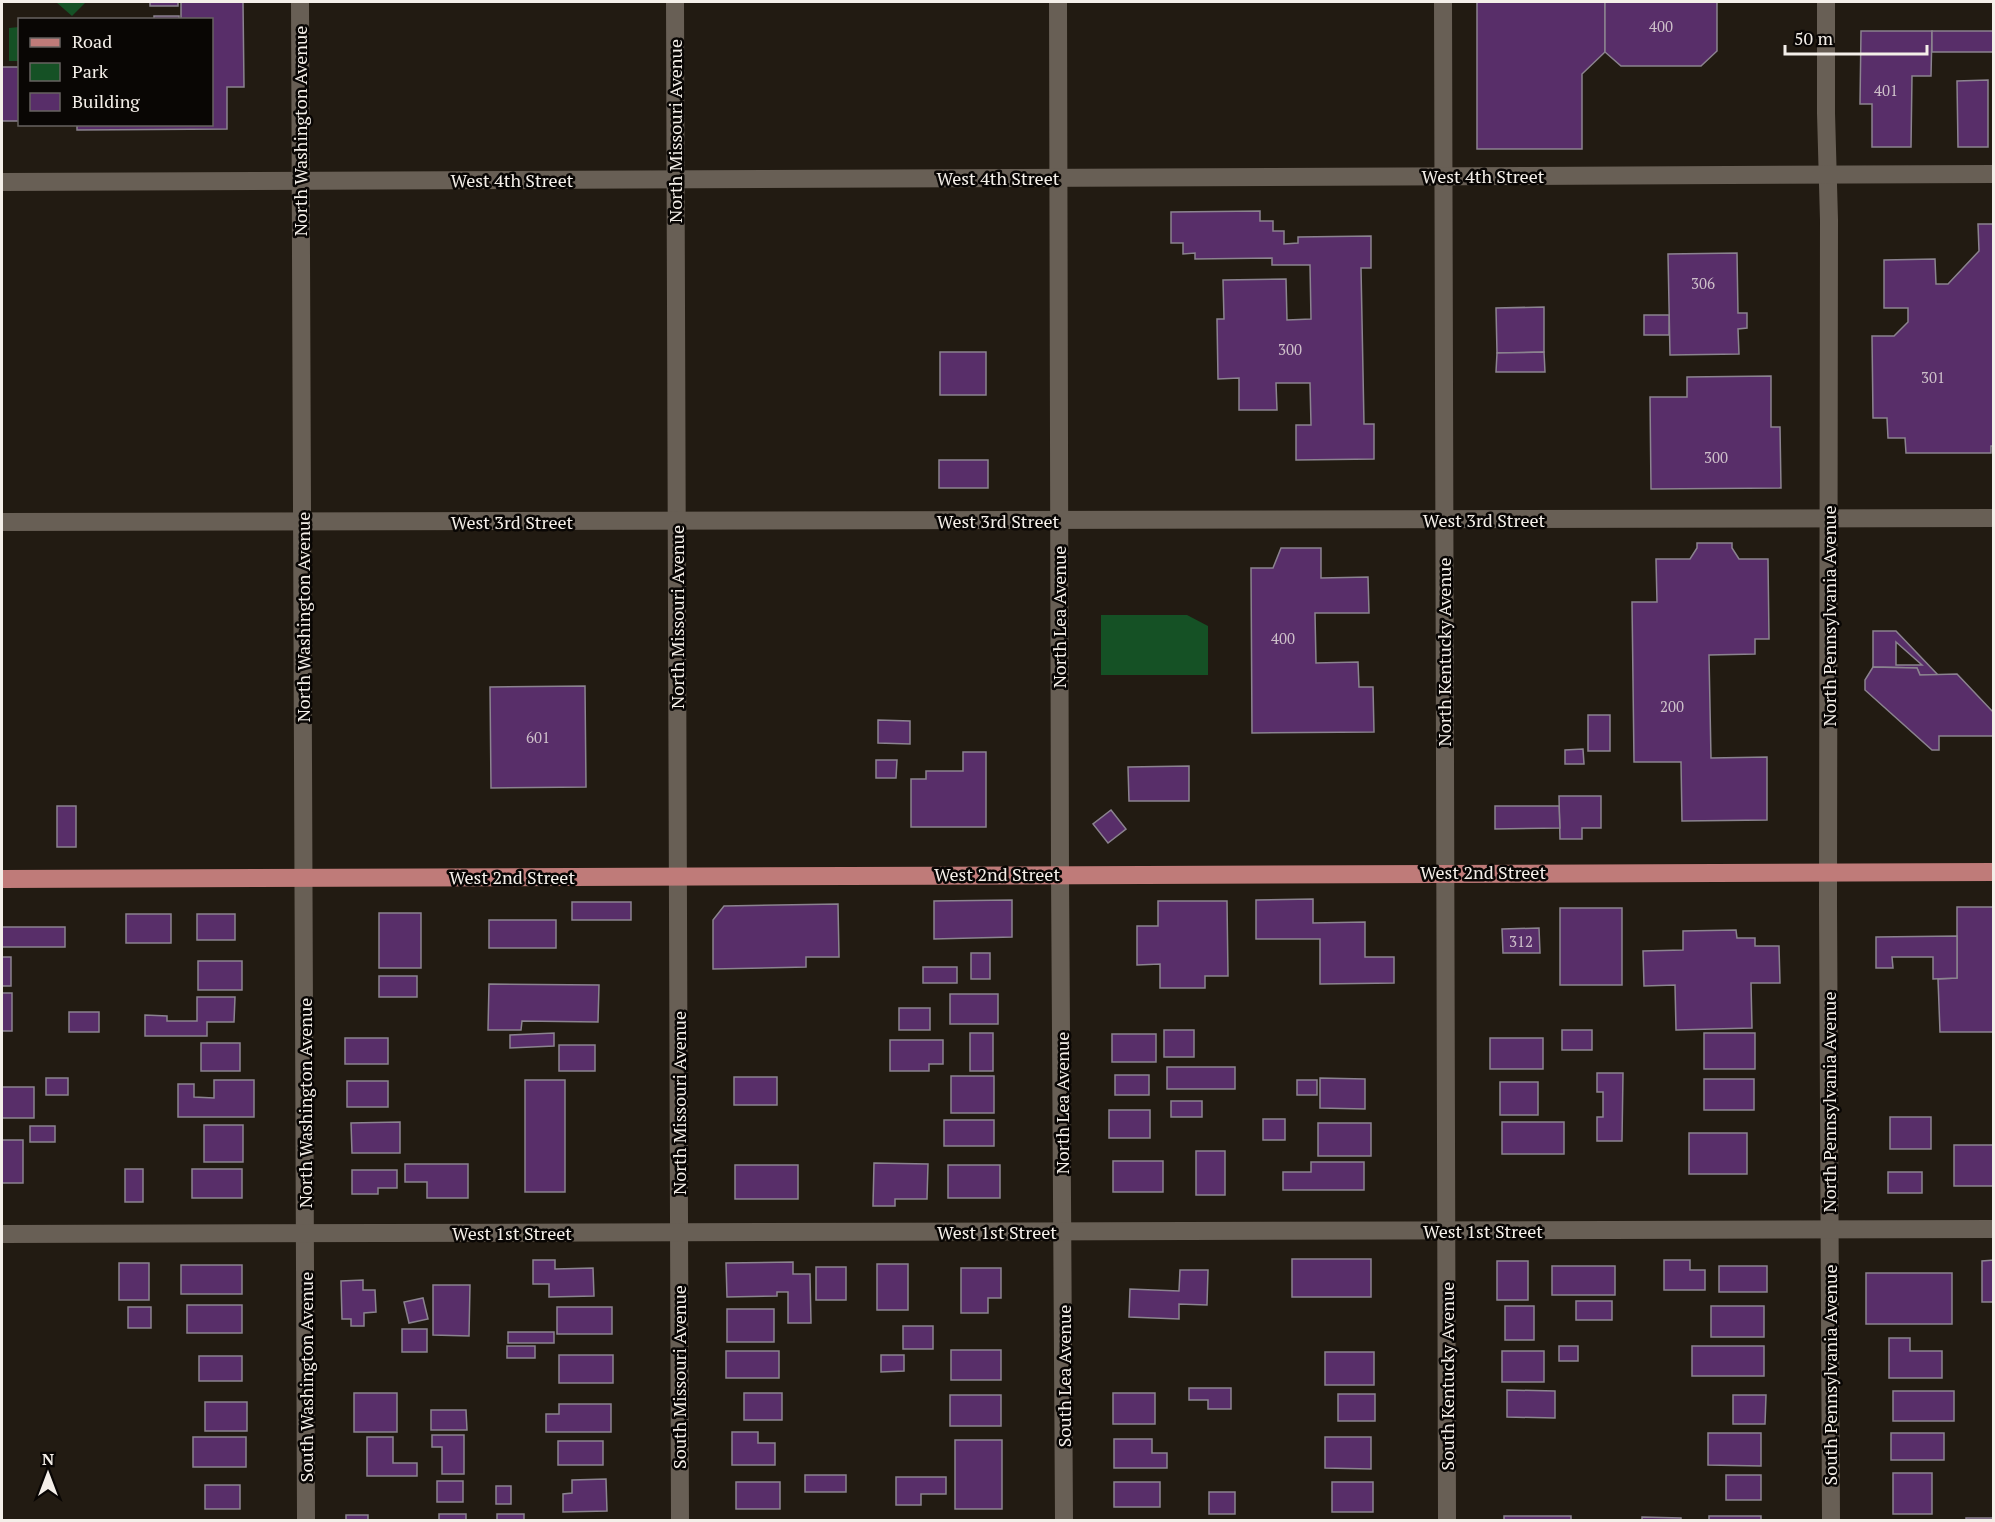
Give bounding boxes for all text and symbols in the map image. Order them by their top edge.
house number: 400 [1649,16,1673,36]
legend [18,18,213,126]
scale bar [1785,18,1928,56]
street label: North Washington Avenue [288,26,312,236]
text: 50 m [1794,26,1834,50]
text: Road [72,29,112,53]
street label: North Missouri Avenue [663,39,687,223]
text: Park [72,59,109,83]
house number: 401 [1874,80,1898,100]
text: Building [72,89,140,113]
street label: West 4th Street [1422,164,1545,188]
street label: West 4th Street [937,166,1060,190]
street label: West 4th Street [451,168,574,192]
house number: 306 [1691,273,1715,293]
house number: 300 [1278,339,1302,359]
house number: 301 [1921,367,1945,387]
house number: 300 [1704,447,1728,467]
street label: North Pennsylvania Avenue [1817,506,1841,726]
street label: West 3rd Street [1423,508,1546,532]
street label: West 3rd Street [937,509,1060,533]
street label: West 3rd Street [451,510,574,534]
street label: North Washington Avenue [291,512,315,722]
street label: North Missouri Avenue [665,525,689,709]
street label: North Lea Avenue [1047,546,1071,688]
street label: North Kentucky Avenue [1432,558,1456,746]
house number: 400 [1271,628,1295,648]
house number: 200 [1660,696,1684,716]
house number: 601 [526,727,550,747]
street label: West 2nd Street [1420,860,1546,884]
street label: West 2nd Street [934,862,1060,886]
street label: West 2nd Street [449,865,575,889]
house number: 312 [1509,931,1533,951]
street label: North Pennsylvania Avenue [1817,992,1841,1212]
street label: North Washington Avenue [293,998,317,1208]
street label: North Missouri Avenue [667,1011,691,1195]
street label: North Lea Avenue [1050,1032,1074,1174]
street label: West 1st Street [1423,1219,1543,1243]
street label: West 1st Street [937,1220,1057,1244]
street label: West 1st Street [452,1221,572,1245]
street label: South Pennsylvania Avenue [1818,1265,1842,1485]
street label: South Washington Avenue [294,1272,318,1482]
street label: South Kentucky Avenue [1435,1282,1459,1470]
street label: South Missouri Avenue [667,1285,691,1469]
street label: South Lea Avenue [1052,1305,1076,1447]
north arrow [18,1444,78,1504]
text: N [42,1448,54,1470]

